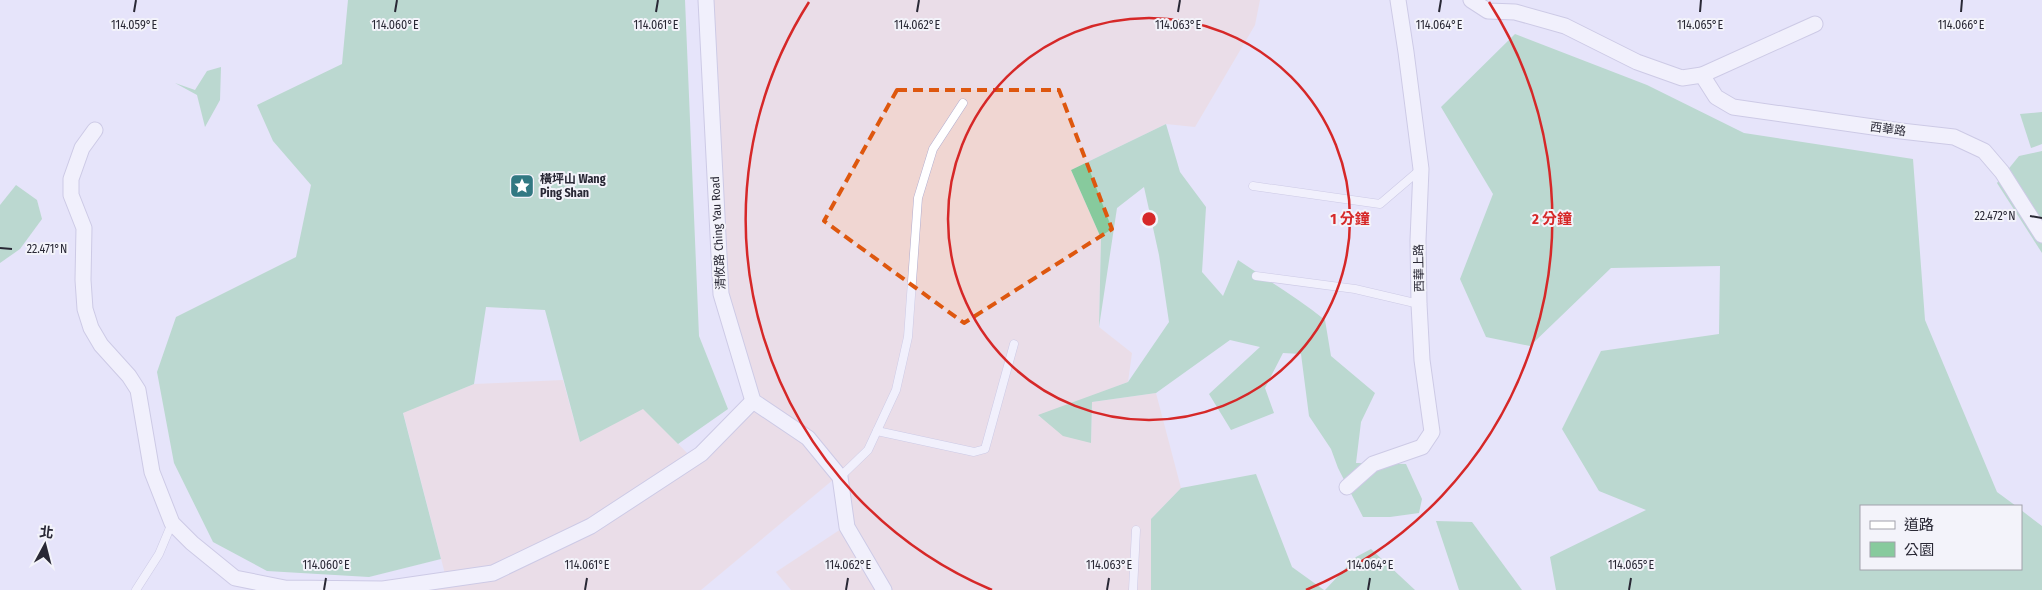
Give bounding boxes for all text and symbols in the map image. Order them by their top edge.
text: 114.059°E [111,18,157,32]
text: 114.060°E [371,18,419,32]
text: 114.061°E [633,18,679,32]
text: 114.062°E [894,18,940,32]
text: 114.063°E [1155,18,1201,32]
text: 114.064°E [1416,18,1463,32]
text: 114.065°E [1677,18,1723,32]
text: 114.066°E [1938,18,1985,32]
street label: 西華路 [1869,120,1907,138]
place label: 橫坪山 Wang Ping Shan [540,172,606,200]
place icon: 橫坪山 Wang Ping Shan [509,173,535,199]
street label: 清攸路 Ching Yau Road [708,176,728,290]
text: 22.472°N [1974,209,2016,223]
centre of rings [1140,210,1158,228]
text: 1 分鐘 [1330,210,1370,228]
text: 2 分鐘 [1531,210,1572,228]
text: 22.471°N [27,242,67,256]
street label: 西華上路 [1412,244,1426,292]
legend [1860,505,2022,570]
text: 道路 [1904,516,1934,534]
north arrow [20,520,70,570]
text: 北 [39,523,55,542]
text: 公園 [1904,541,1934,559]
text: 114.060°E [302,558,350,572]
text: 114.061°E [564,558,610,572]
text: 114.062°E [825,558,871,572]
text: 114.063°E [1086,558,1132,572]
text: 114.064°E [1347,558,1394,572]
text: 114.065°E [1608,558,1654,572]

